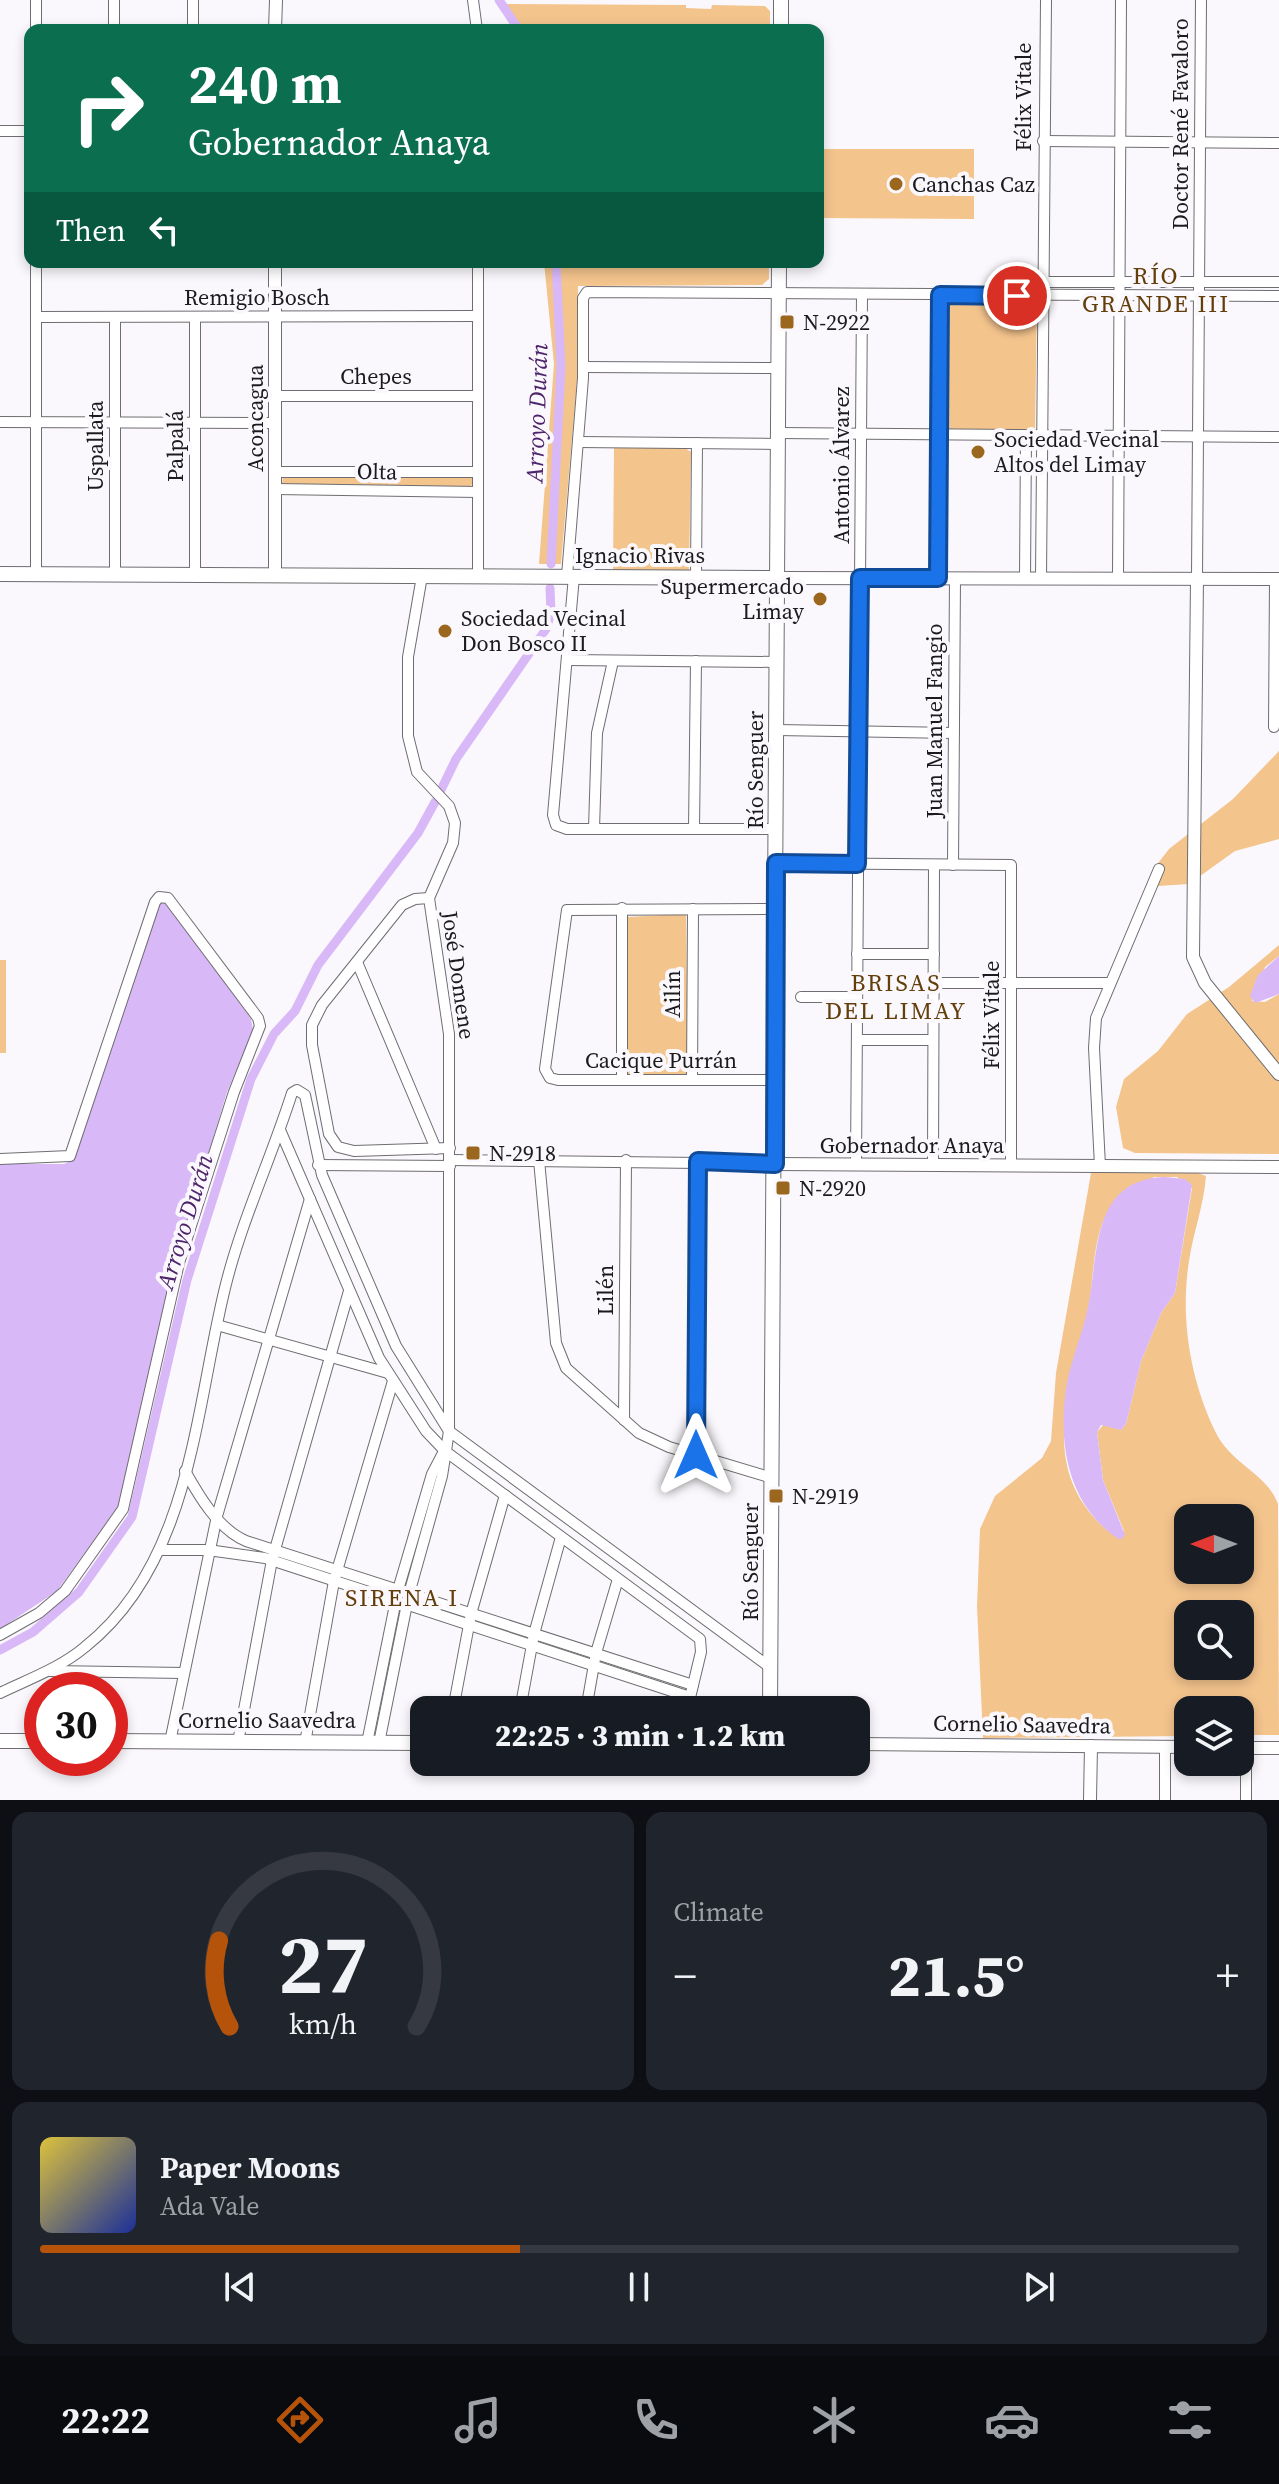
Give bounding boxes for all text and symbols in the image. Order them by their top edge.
street label: Doctor René Favaloro [1165,18,1195,230]
street label: Félix Vitale [1008,43,1038,151]
text: 240 m [188,45,342,122]
icon: right [56,56,160,160]
text: Gobernador Anaya [188,118,490,167]
place label: Canchas Caz [912,169,1035,199]
marker: Canchas Caz [887,175,905,193]
icon: left [142,208,186,252]
text: Then [56,210,126,251]
district label: RÍO GRANDE III [1082,259,1230,320]
pin [983,262,1051,330]
icon: arrive [995,274,1039,318]
street label: Remigio Bosch [184,282,330,312]
place label: N-2922 [803,307,870,337]
marker: N-2922 [778,313,796,331]
water label: Arroyo Durán [518,342,555,485]
street label: Chepes [340,361,412,391]
street label: Aconcagua [240,363,270,472]
street label: Antonio Álvarez [826,386,856,544]
street label: Uspallata [80,400,110,491]
street label: Palpalá [160,409,190,482]
place label: Sociedad Vecinal Altos del Limay [994,424,1159,479]
marker: Sociedad Vecinal Altos del Limay [969,443,987,461]
street label: Olta [357,456,398,486]
street label: Ignacio Rivas [575,540,705,570]
place label: Supermercado Limay [660,571,805,626]
marker: Supermercado Limay [811,590,829,608]
place label: Sociedad Vecinal Don Bosco II [461,603,626,658]
marker: Sociedad Vecinal Don Bosco II [436,622,454,640]
street label: Juan Manuel Fangio [919,623,949,820]
street label: Río Senguer [740,710,770,829]
street label: José Domene [435,908,483,1041]
street label: Félix Vitale [976,961,1006,1069]
district label: BRISAS DEL LIMAY [825,966,967,1027]
street label: Ailín [657,970,687,1018]
street label: Cacique Purrán [585,1045,737,1075]
street label: Gobernador Anaya [820,1130,1005,1160]
place label: N-2918 [489,1138,556,1168]
marker: N-2918 [464,1144,482,1162]
water label: Arroyo Durán [148,1150,221,1295]
place label: N-2920 [799,1173,866,1203]
marker: N-2920 [774,1179,792,1197]
street label: Lilén [590,1265,620,1315]
position arrow [654,1413,738,1497]
place label: N-2919 [792,1481,859,1511]
marker: N-2919 [767,1487,785,1505]
street label: Río Senguer [735,1502,765,1621]
north arrow [1174,1504,1254,1584]
map controls [1174,1504,1254,1776]
district label: SIRENA I [345,1581,459,1614]
button: search [1174,1600,1254,1680]
speed limit sign: 30 [24,1672,128,1776]
button: layers [1174,1696,1254,1776]
street label: Cornelio Saavedra [178,1705,357,1735]
street label: Cornelio Saavedra [933,1707,1112,1741]
text: 22:25 · 3 min · 1.2 km [495,1715,785,1756]
text: Climate [674,1894,764,1930]
text: 27 [278,1907,368,2021]
text: 21.5° [888,1934,1025,2016]
text: − [674,1945,697,2006]
text: + [1216,1945,1239,2006]
text: km/h [289,2004,357,2044]
text: Paper Moons [160,2147,340,2188]
text: Ada Vale [160,2188,259,2224]
icon: previous [218,2265,262,2309]
icon: pause [617,2265,661,2309]
icon: next [1017,2265,1061,2309]
icon: directions [272,2392,328,2448]
icon: music [450,2392,506,2448]
icon: phone [628,2392,684,2448]
icon: climate [806,2392,862,2448]
icon: car [984,2392,1040,2448]
icon: filters [1162,2392,1218,2448]
text: 22:22 [61,2396,150,2445]

